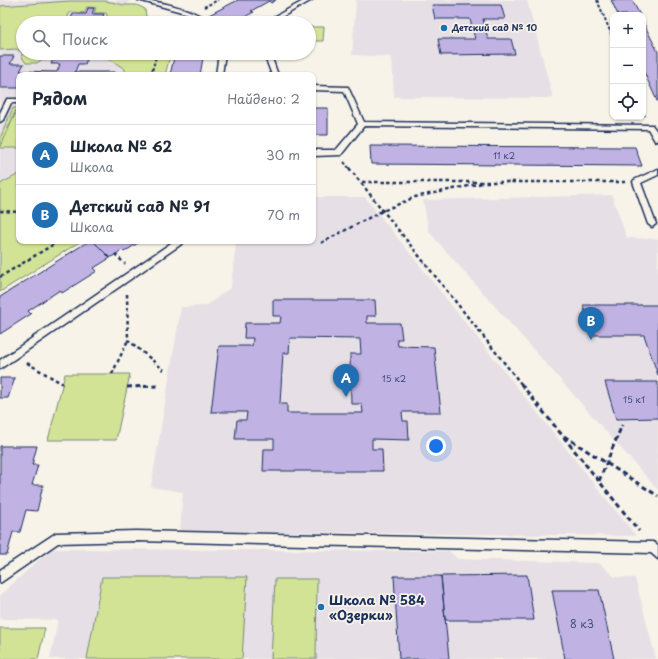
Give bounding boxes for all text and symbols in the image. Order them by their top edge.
map controls [610,12,646,120]
button: + [610,12,646,48]
search box [16,16,316,60]
place label: Детский сад № 10 [451,20,537,34]
marker: Детский сад № 10 [439,23,449,33]
icon: search [30,27,52,49]
text: Поиск [62,27,108,50]
button: − [610,48,646,84]
button: locate [610,84,646,120]
text: Рядом [32,85,87,111]
text: Найдено: 2 [227,89,300,108]
text: Школа № 62 [70,134,172,157]
text: A [40,145,50,164]
text: 30 m [266,145,300,164]
house number: 11 к2 [493,148,515,162]
text: Школа [70,157,114,176]
text: Детский сад № 91 [70,194,210,217]
text: B [41,205,49,224]
text: 70 m [267,205,300,224]
text: Школа [70,217,114,236]
pin: B [578,307,604,340]
pin: A [333,364,359,397]
house number: 15 к2 [382,371,406,385]
house number: 15 к1 [623,392,645,406]
your location [426,436,446,456]
place label: Школа № 584 «Озерки» [329,590,425,624]
marker: Школа № 584 «Озерки» [316,602,326,612]
house number: 8 к3 [570,615,594,632]

